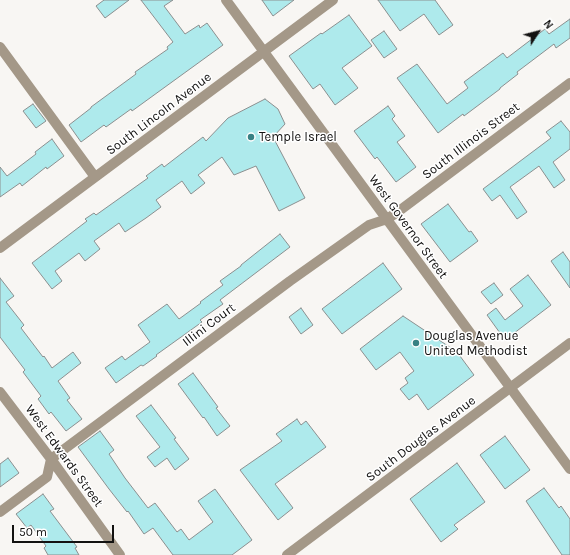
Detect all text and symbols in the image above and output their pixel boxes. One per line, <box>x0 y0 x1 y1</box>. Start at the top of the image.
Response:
north arrow <box>518 12 558 52</box>
text: N <box>541 18 556 32</box>
street label: South Lincoln Avenue <box>103 69 215 159</box>
street label: South Illinois Street <box>419 99 523 183</box>
place label: Temple Israel <box>259 129 337 145</box>
marker: Temple Israel <box>246 132 256 142</box>
street label: West Governor Street <box>365 172 451 282</box>
street label: Illini Court <box>179 300 239 350</box>
place label: Douglas Avenue United Methodist <box>424 328 527 359</box>
marker: Douglas Avenue United Methodist <box>411 338 421 348</box>
street label: South Douglas Avenue <box>363 393 479 485</box>
street label: West Edwards Street <box>22 402 106 510</box>
scale bar <box>14 517 116 543</box>
text: 50 m <box>19 525 47 539</box>

